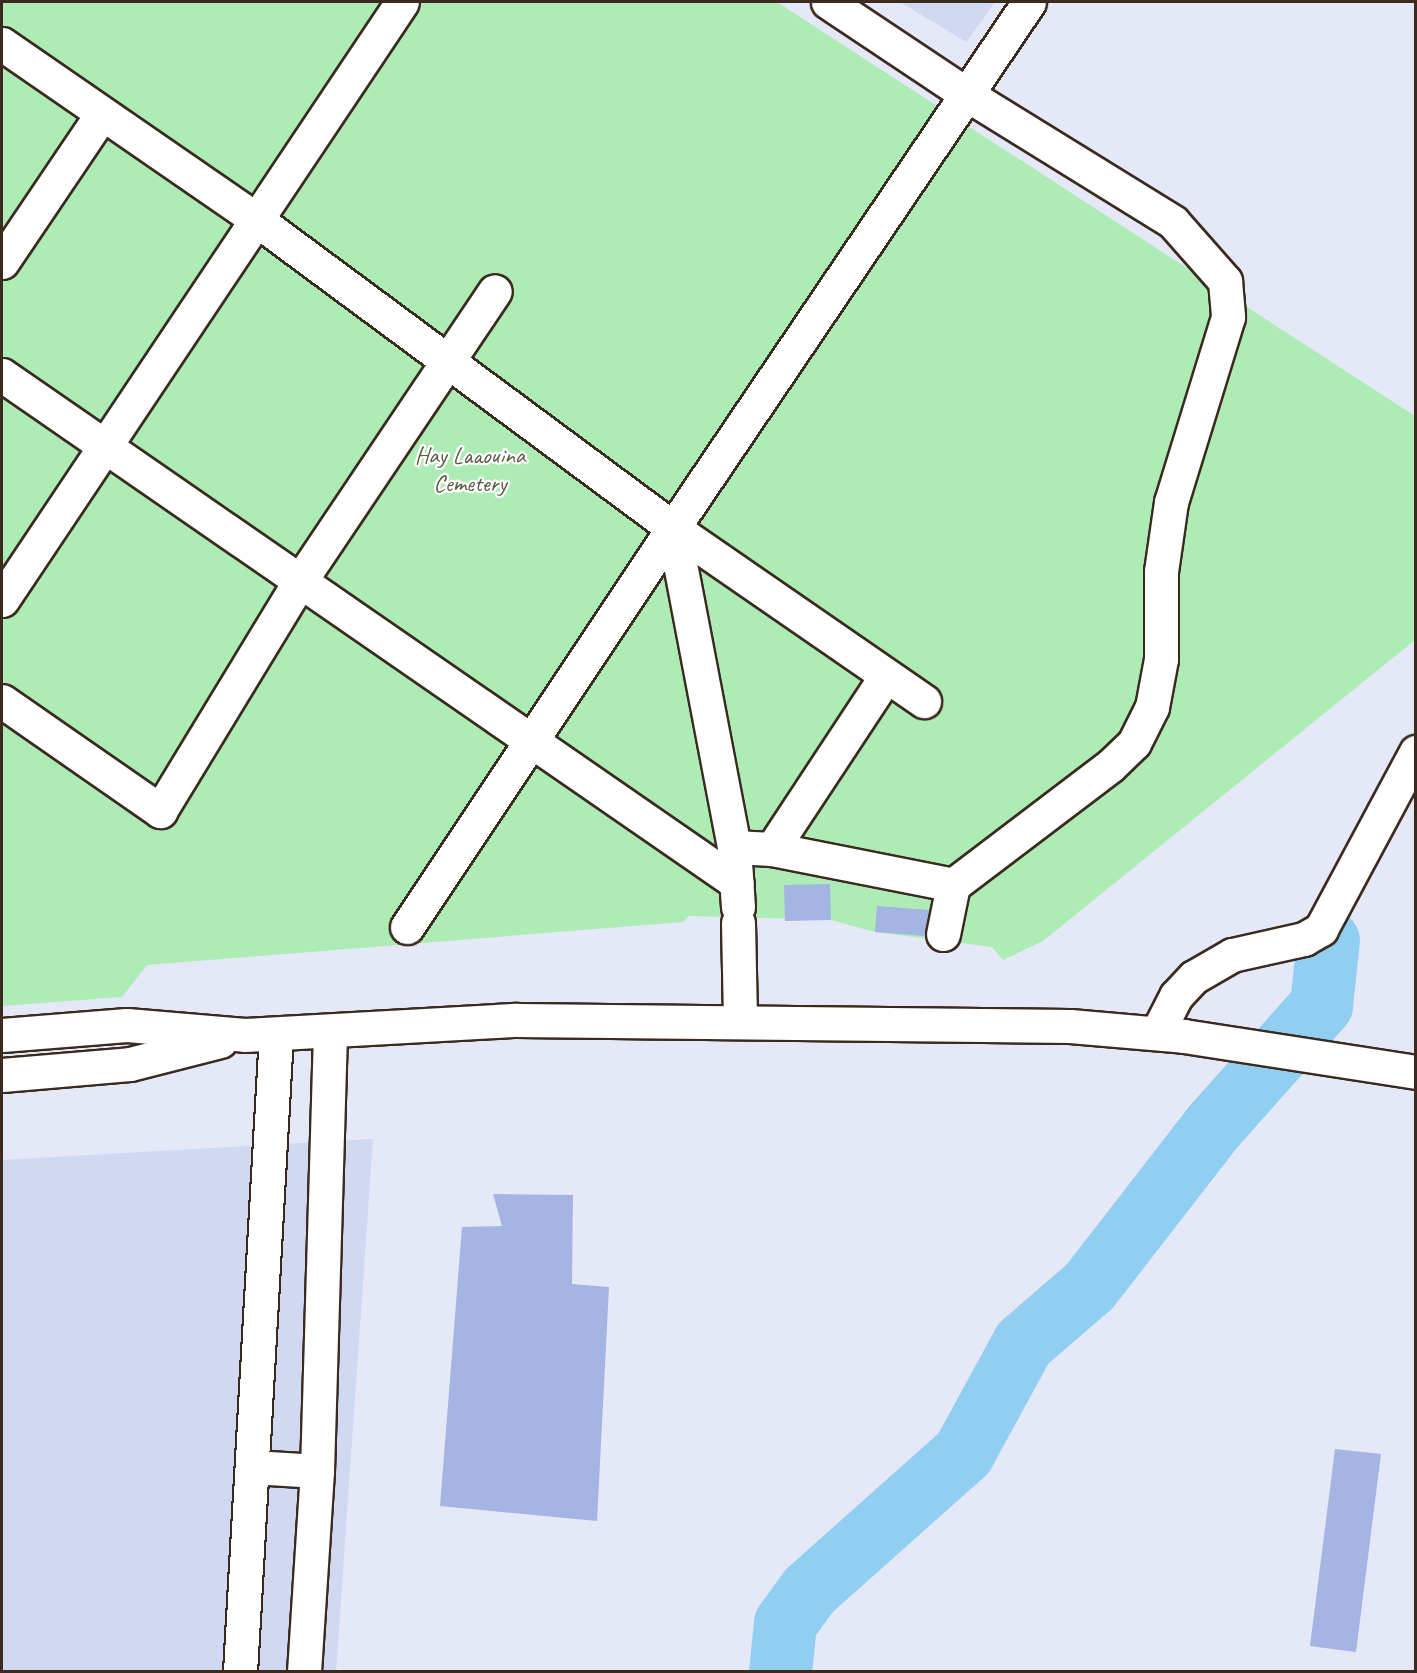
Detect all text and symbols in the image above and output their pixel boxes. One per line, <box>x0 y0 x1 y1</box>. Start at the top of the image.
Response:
park label: Hay Laaouina Cemetery <box>415 442 525 498</box>

